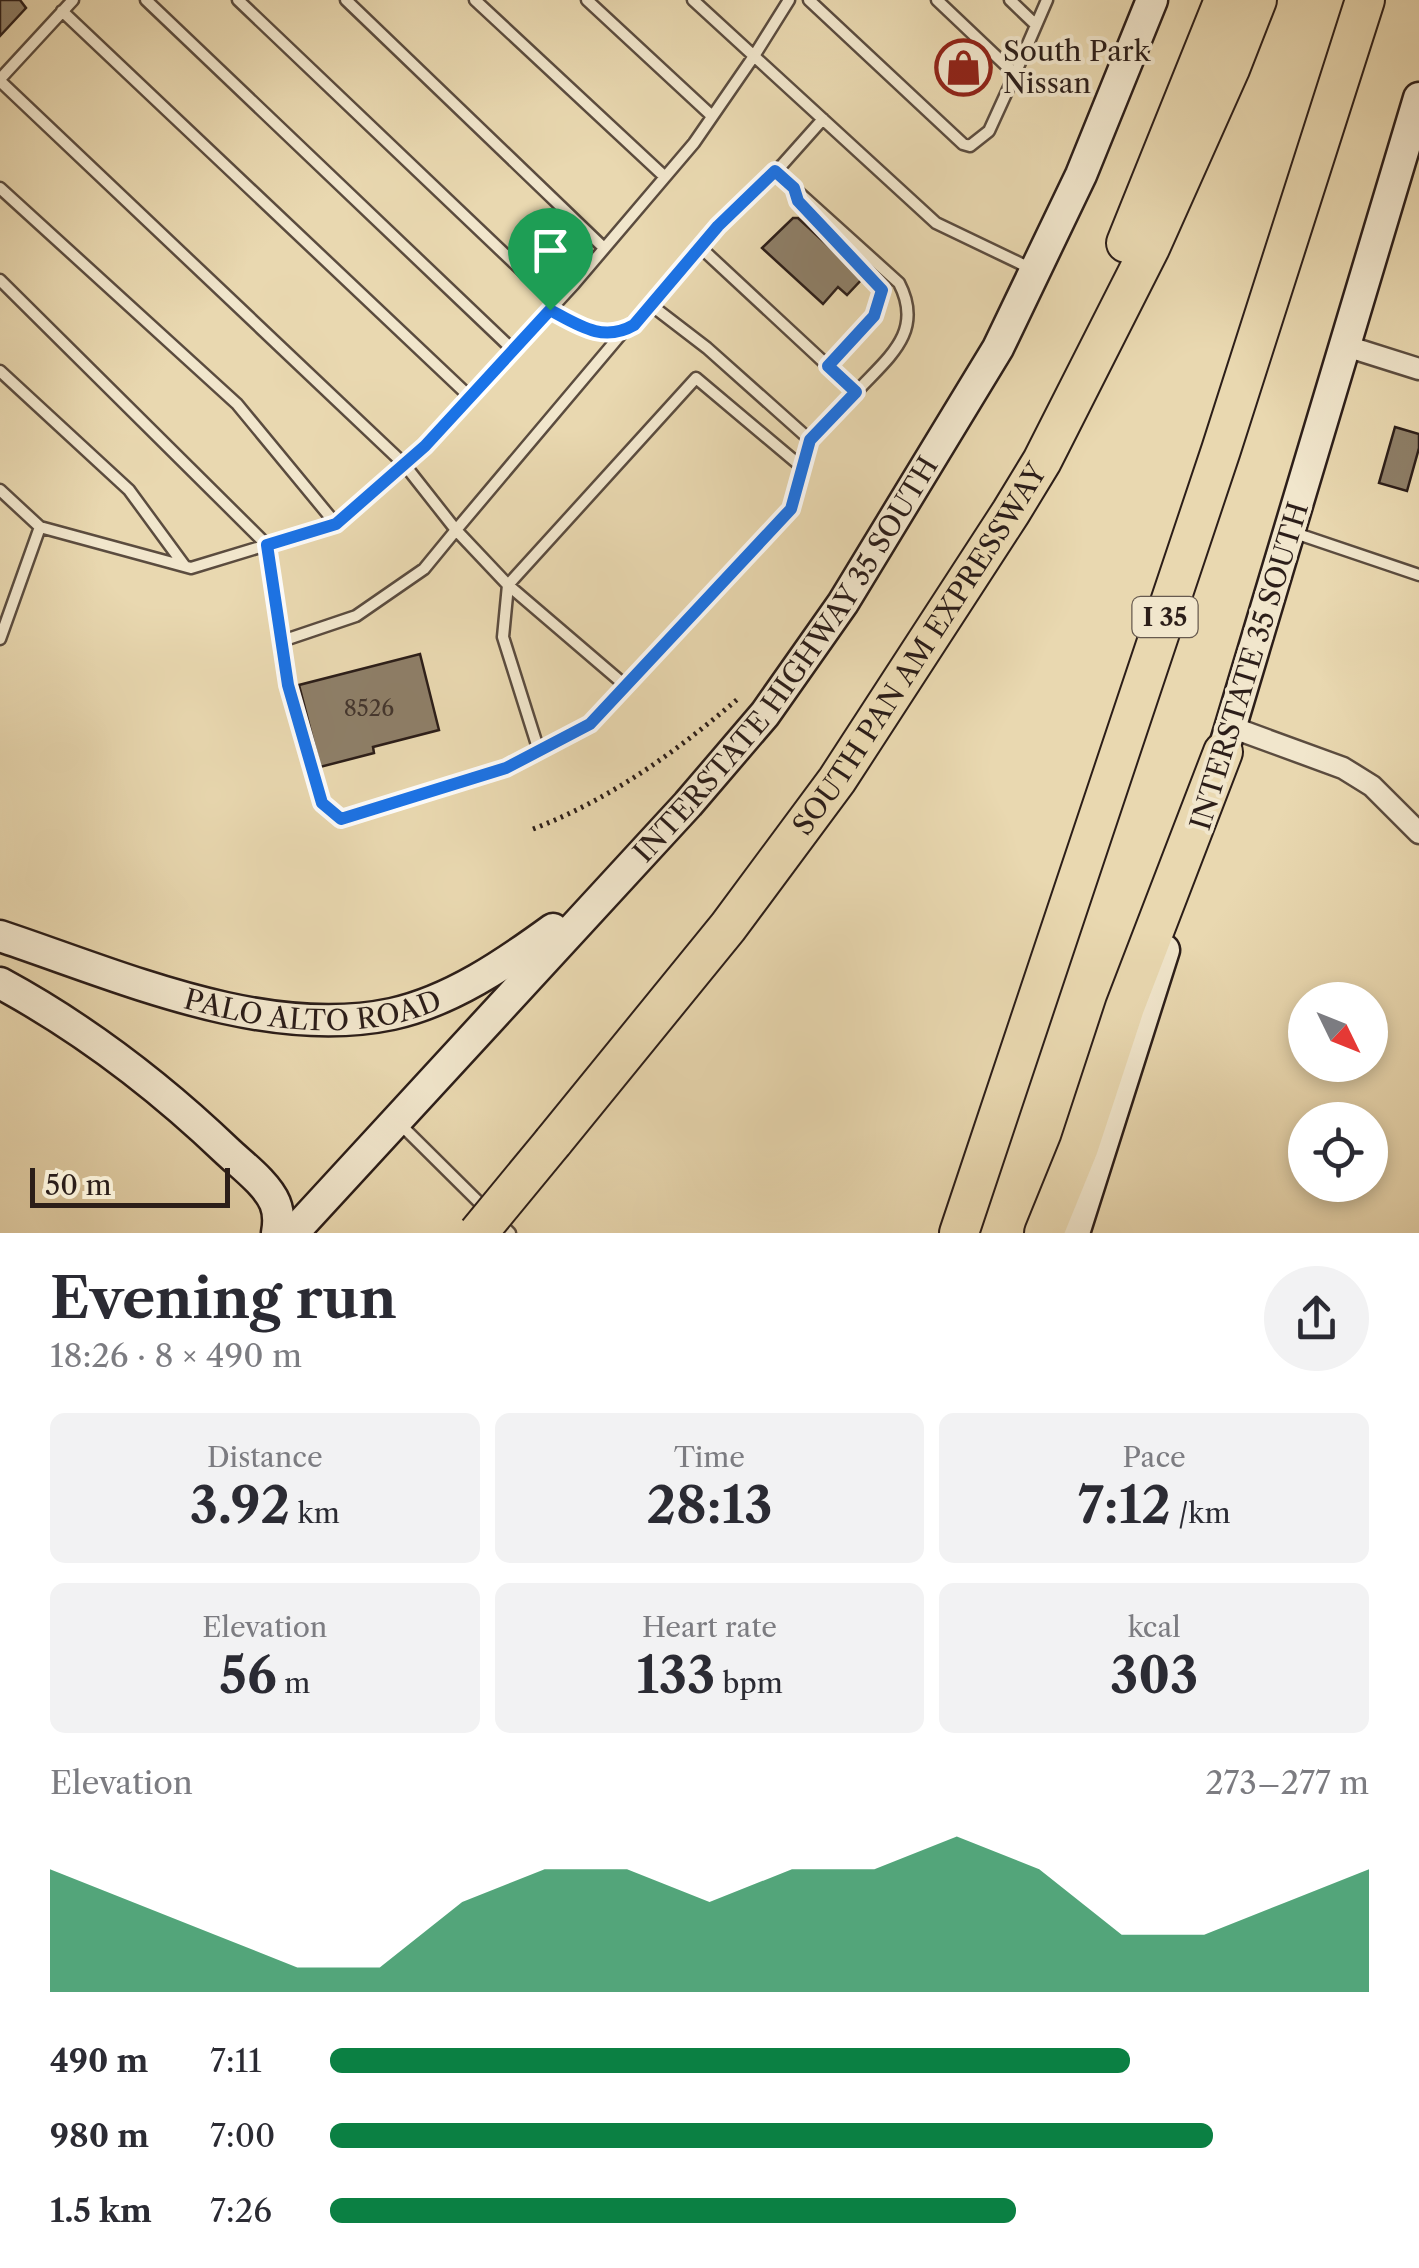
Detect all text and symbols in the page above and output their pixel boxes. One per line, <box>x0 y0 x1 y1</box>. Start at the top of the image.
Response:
place label: South Park Nissan <box>1003 34 1152 100</box>
shop icon: South Park Nissan <box>934 37 994 97</box>
pin <box>508 208 593 311</box>
icon: arrive <box>523 223 578 278</box>
street label: INTERSTATE HIGHWAY 35 SOUTH <box>626 450 945 869</box>
street label: SOUTH PAN AM EXPRESSWAY <box>785 456 1054 842</box>
street label: INTERSTATE 35 SOUTH <box>1183 498 1315 834</box>
road number: I 35 <box>1132 597 1198 637</box>
house number: 8526 <box>344 695 394 722</box>
street label: PALO ALTO ROAD <box>181 982 446 1038</box>
north arrow <box>1288 982 1388 1082</box>
map controls <box>1288 982 1388 1202</box>
button: locate <box>1288 1102 1388 1202</box>
scale bar <box>30 1163 230 1208</box>
text: 50 m <box>45 1168 112 1202</box>
text: Evening run <box>50 1265 397 1332</box>
button: share <box>1264 1266 1369 1371</box>
text: 18:26 · 8 × 490 m <box>50 1336 302 1375</box>
text: Distance <box>207 1440 323 1474</box>
text: Time <box>674 1440 745 1474</box>
text: Pace <box>1123 1440 1186 1474</box>
text: 3.92 <box>190 1474 290 1536</box>
text: 28:13 <box>647 1474 772 1536</box>
text: 7:12 <box>1078 1474 1171 1536</box>
text: km <box>290 1496 340 1530</box>
text: /km <box>1171 1496 1231 1530</box>
text: Elevation <box>202 1610 327 1644</box>
text: Heart rate <box>642 1610 777 1644</box>
text: kcal <box>1128 1610 1181 1644</box>
text: 56 <box>219 1644 277 1706</box>
text: 133 <box>636 1644 715 1706</box>
text: 303 <box>1110 1644 1198 1706</box>
text: m <box>277 1666 310 1700</box>
text: bpm <box>715 1666 783 1700</box>
text: Elevation <box>50 1763 193 1802</box>
text: 273–277 m <box>1205 1763 1369 1802</box>
text: 490 m <box>50 2041 148 2080</box>
text: 7:11 <box>210 2041 262 2080</box>
text: 980 m <box>50 2116 149 2155</box>
text: 7:00 <box>210 2116 275 2155</box>
text: 1.5 km <box>50 2191 152 2230</box>
text: 7:26 <box>210 2191 272 2230</box>

